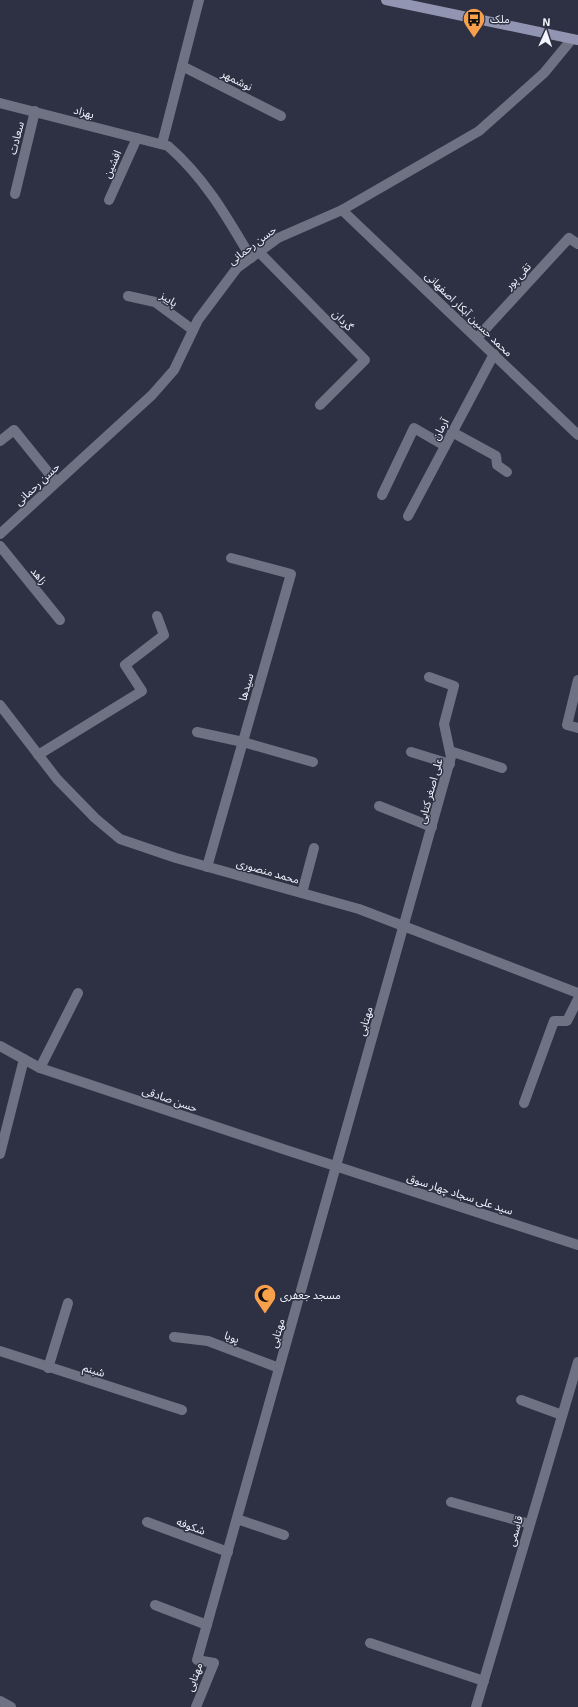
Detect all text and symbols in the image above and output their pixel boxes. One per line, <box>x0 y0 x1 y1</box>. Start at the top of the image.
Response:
bus stop icon: ملک <box>461 6 487 39</box>
place label: ملک <box>490 12 510 25</box>
north arrow <box>526 12 566 52</box>
text: N <box>542 15 551 28</box>
street label: نوشمهر <box>218 66 255 94</box>
street label: بهزاد <box>72 103 96 121</box>
street label: سعادت <box>5 120 26 156</box>
street label: افشین <box>100 148 124 180</box>
street label: حسن رحمانی <box>225 222 279 268</box>
street label: تقی پور <box>501 260 535 294</box>
street label: محمد حسین آبکار اصفهانی <box>422 268 516 360</box>
street label: پاییز <box>156 288 180 311</box>
street label: گردان <box>330 307 357 334</box>
street label: آرمان <box>428 415 452 442</box>
street label: حسن رحمانی <box>11 459 63 509</box>
street label: زاهد <box>28 564 50 588</box>
street label: سیدها <box>235 671 257 702</box>
street label: علی اصغر کتابی <box>415 756 446 825</box>
street label: محمد منصوری <box>235 855 301 887</box>
street label: مهتابی <box>354 1005 376 1037</box>
street label: حسن صادقی <box>140 1083 200 1115</box>
street label: سید علی سجاد چهار سوق <box>405 1170 515 1219</box>
mosque icon: مسجد جعفری <box>252 1282 278 1315</box>
place label: مسجد جعفری <box>280 1288 341 1302</box>
street label: مهتابی <box>266 1317 288 1349</box>
street label: پویا <box>222 1328 241 1347</box>
street label: شبنم <box>81 1360 107 1382</box>
street label: شکوفه <box>175 1514 208 1538</box>
street label: قاسمی <box>504 1514 526 1548</box>
street label: مهتابی <box>182 1660 206 1693</box>

